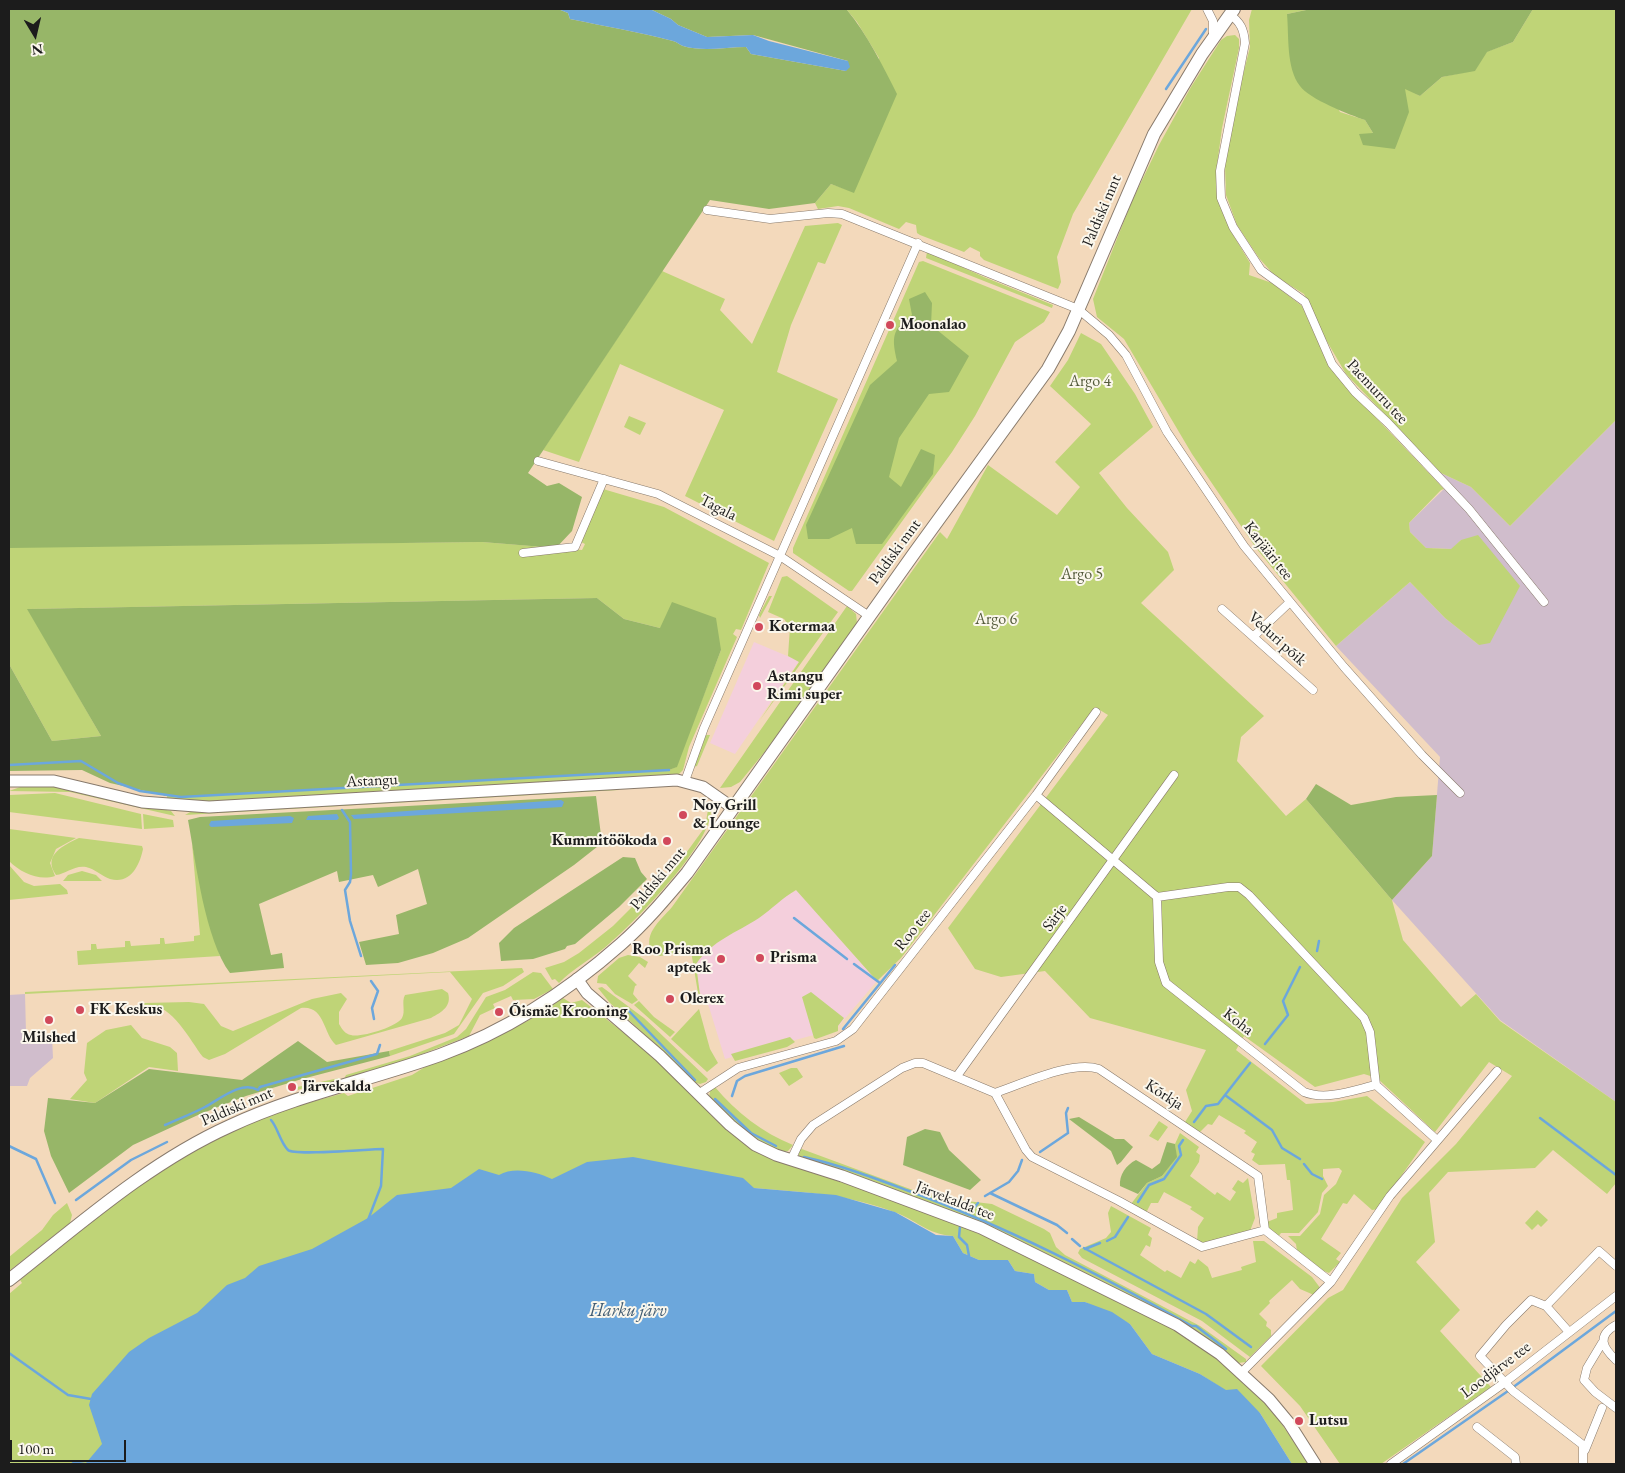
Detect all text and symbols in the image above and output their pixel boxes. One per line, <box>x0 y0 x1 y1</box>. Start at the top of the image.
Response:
north arrow <box>10 10 60 60</box>
text: N <box>30 40 44 60</box>
street label: Paldiski mnt <box>1078 172 1126 250</box>
place label: Moonalao <box>900 315 966 335</box>
marker: Moonalao <box>884 319 896 331</box>
street label: Paemurru tee <box>1342 356 1412 428</box>
park label: Argo 4 <box>1069 372 1111 392</box>
street label: Tagala <box>696 491 740 525</box>
street label: Paldiski mnt <box>865 516 925 588</box>
street label: Karjääri tee <box>1239 518 1297 584</box>
park label: Argo 5 <box>1061 565 1103 585</box>
street label: Veduri põik <box>1244 608 1310 670</box>
park label: Argo 6 <box>975 610 1017 630</box>
place label: Kotermaa <box>769 617 835 637</box>
marker: Kotermaa <box>753 621 765 633</box>
place label: Astangu Rimi super <box>767 667 842 705</box>
marker: Astangu Rimi super <box>751 680 763 692</box>
street label: Astangu <box>346 770 398 792</box>
place label: Noy Grill & Lounge <box>693 796 760 834</box>
marker: Noy Grill & Lounge <box>677 809 689 821</box>
place label: Kummitöökoda <box>552 831 657 851</box>
marker: Kummitöökoda <box>661 835 673 847</box>
street label: Paldiski mnt <box>626 844 690 914</box>
street label: Särje <box>1039 901 1071 935</box>
street label: Roo tee <box>891 905 935 955</box>
place label: Roo Prisma apteek <box>632 940 711 978</box>
place label: Prisma <box>770 948 817 968</box>
marker: Prisma <box>754 952 766 964</box>
marker: Roo Prisma apteek <box>715 953 727 965</box>
place label: Olerex <box>680 989 724 1009</box>
marker: Olerex <box>664 993 676 1005</box>
place label: FK Keskus <box>90 1000 162 1020</box>
place label: Õismäe Krooning <box>509 1002 628 1022</box>
marker: FK Keskus <box>74 1004 86 1016</box>
street label: Koha <box>1219 1004 1257 1040</box>
marker: Õismäe Krooning <box>493 1006 505 1018</box>
marker: Milshed <box>43 1014 55 1026</box>
place label: Milshed <box>22 1028 76 1048</box>
street label: Kõrkja <box>1141 1076 1187 1114</box>
place label: Järvekalda <box>302 1077 371 1097</box>
marker: Järvekalda <box>286 1081 298 1093</box>
street label: Paldiski mnt <box>198 1083 276 1131</box>
street label: Järvekalda tee <box>913 1177 997 1225</box>
water label: Harku järv <box>589 1300 667 1322</box>
street label: Loodjärve tee <box>1457 1338 1535 1402</box>
place label: Lutsu <box>1309 1411 1348 1431</box>
marker: Lutsu <box>1293 1415 1305 1427</box>
scale bar <box>12 1430 129 1462</box>
text: 100 m <box>18 1439 54 1458</box>

